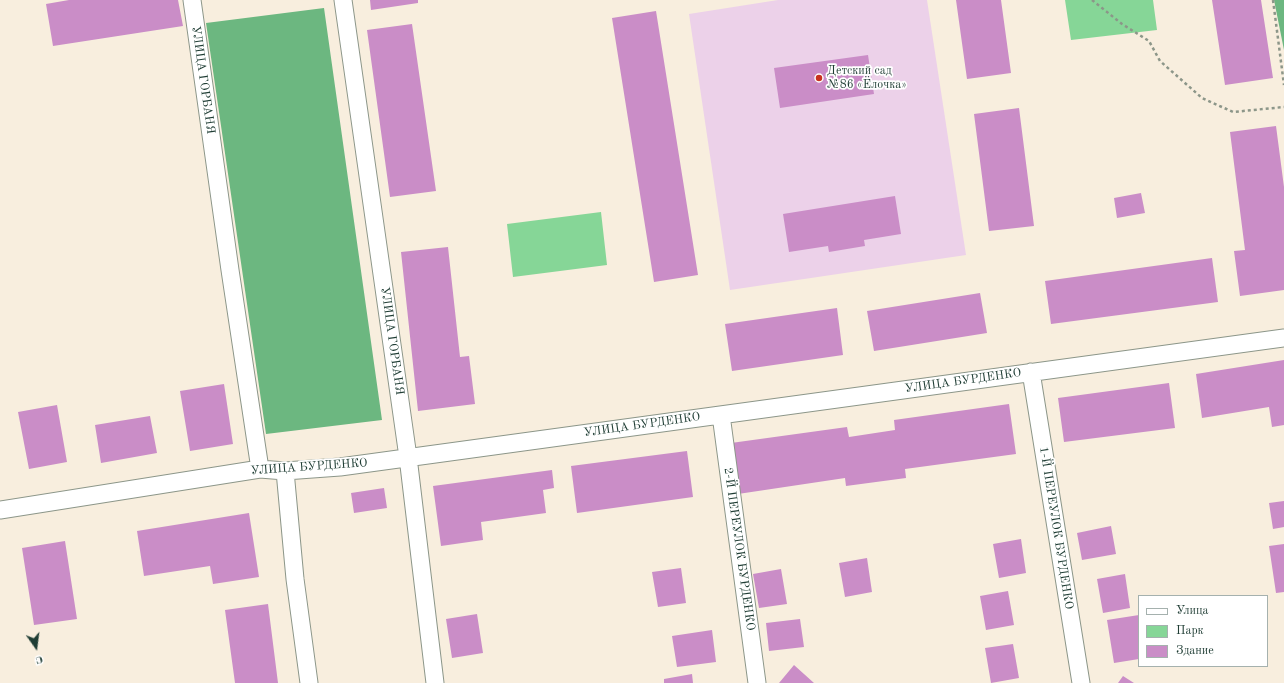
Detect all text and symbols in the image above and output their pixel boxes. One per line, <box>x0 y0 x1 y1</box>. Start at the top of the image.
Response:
street label: УЛИЦА ГОРБАНЯ <box>188 25 218 135</box>
place label: Детский сад №86 «Ёлочка» <box>827 64 907 92</box>
marker: Детский сад №86 «Ёлочка» <box>814 73 824 83</box>
street label: УЛИЦА ГОРБАНЯ <box>377 286 407 396</box>
street label: УЛИЦА БУРДЕНКО <box>904 366 1022 396</box>
street label: УЛИЦА БУРДЕНКО <box>583 410 701 440</box>
street label: 1-Й ПЕРЕУЛОК БУРДЕНКО <box>1036 446 1076 610</box>
street label: УЛИЦА БУРДЕНКО <box>250 456 368 478</box>
street label: 2-Й ПЕРЕУЛОК БУРДЕНКО <box>720 466 758 632</box>
legend <box>1138 595 1268 667</box>
text: Улица <box>1176 605 1209 617</box>
text: Парк <box>1176 625 1204 637</box>
north arrow <box>16 627 56 667</box>
text: Здание <box>1176 645 1214 657</box>
text: С <box>34 653 44 665</box>

